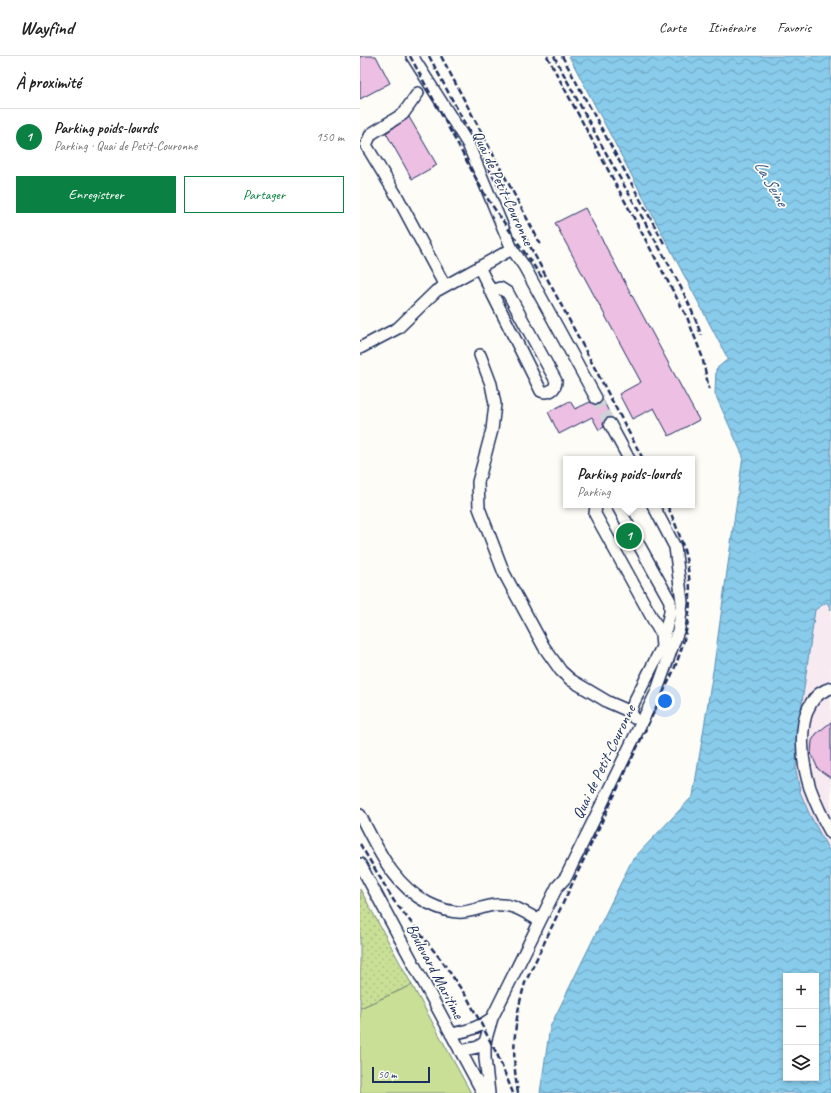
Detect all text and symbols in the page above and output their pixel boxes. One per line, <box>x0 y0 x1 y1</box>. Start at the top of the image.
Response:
text: Wayfind <box>20 16 73 40</box>
text: Carte <box>659 19 686 36</box>
text: Itinéraire <box>708 19 755 36</box>
text: Favoris <box>777 19 811 36</box>
text: À proximité <box>16 72 81 93</box>
text: Parking poids-lourds <box>54 119 158 138</box>
street label: Quai de Petit-Couronne <box>468 128 539 250</box>
text: 1 <box>26 129 32 145</box>
text: 150 m <box>316 129 344 145</box>
text: Parking · Quai de Petit-Couronne <box>54 138 197 154</box>
water label: La Seine <box>750 157 794 212</box>
button: Enregistrer <box>16 176 176 213</box>
button: Partager <box>184 176 344 213</box>
popup <box>563 456 695 508</box>
text: Parking poids-lourds <box>577 465 681 484</box>
text: Parking <box>577 484 611 500</box>
pin: 1 <box>616 521 642 551</box>
your location <box>655 691 675 711</box>
street label: Quai de Petit-Couronne <box>568 700 641 822</box>
street label: Boulevard Maritime <box>401 920 469 1024</box>
map controls <box>783 973 819 1081</box>
button: + <box>783 973 819 1009</box>
button: − <box>783 1009 819 1045</box>
button: layers <box>783 1045 819 1081</box>
scale bar <box>372 1065 430 1084</box>
text: 50 m <box>378 1067 397 1081</box>

